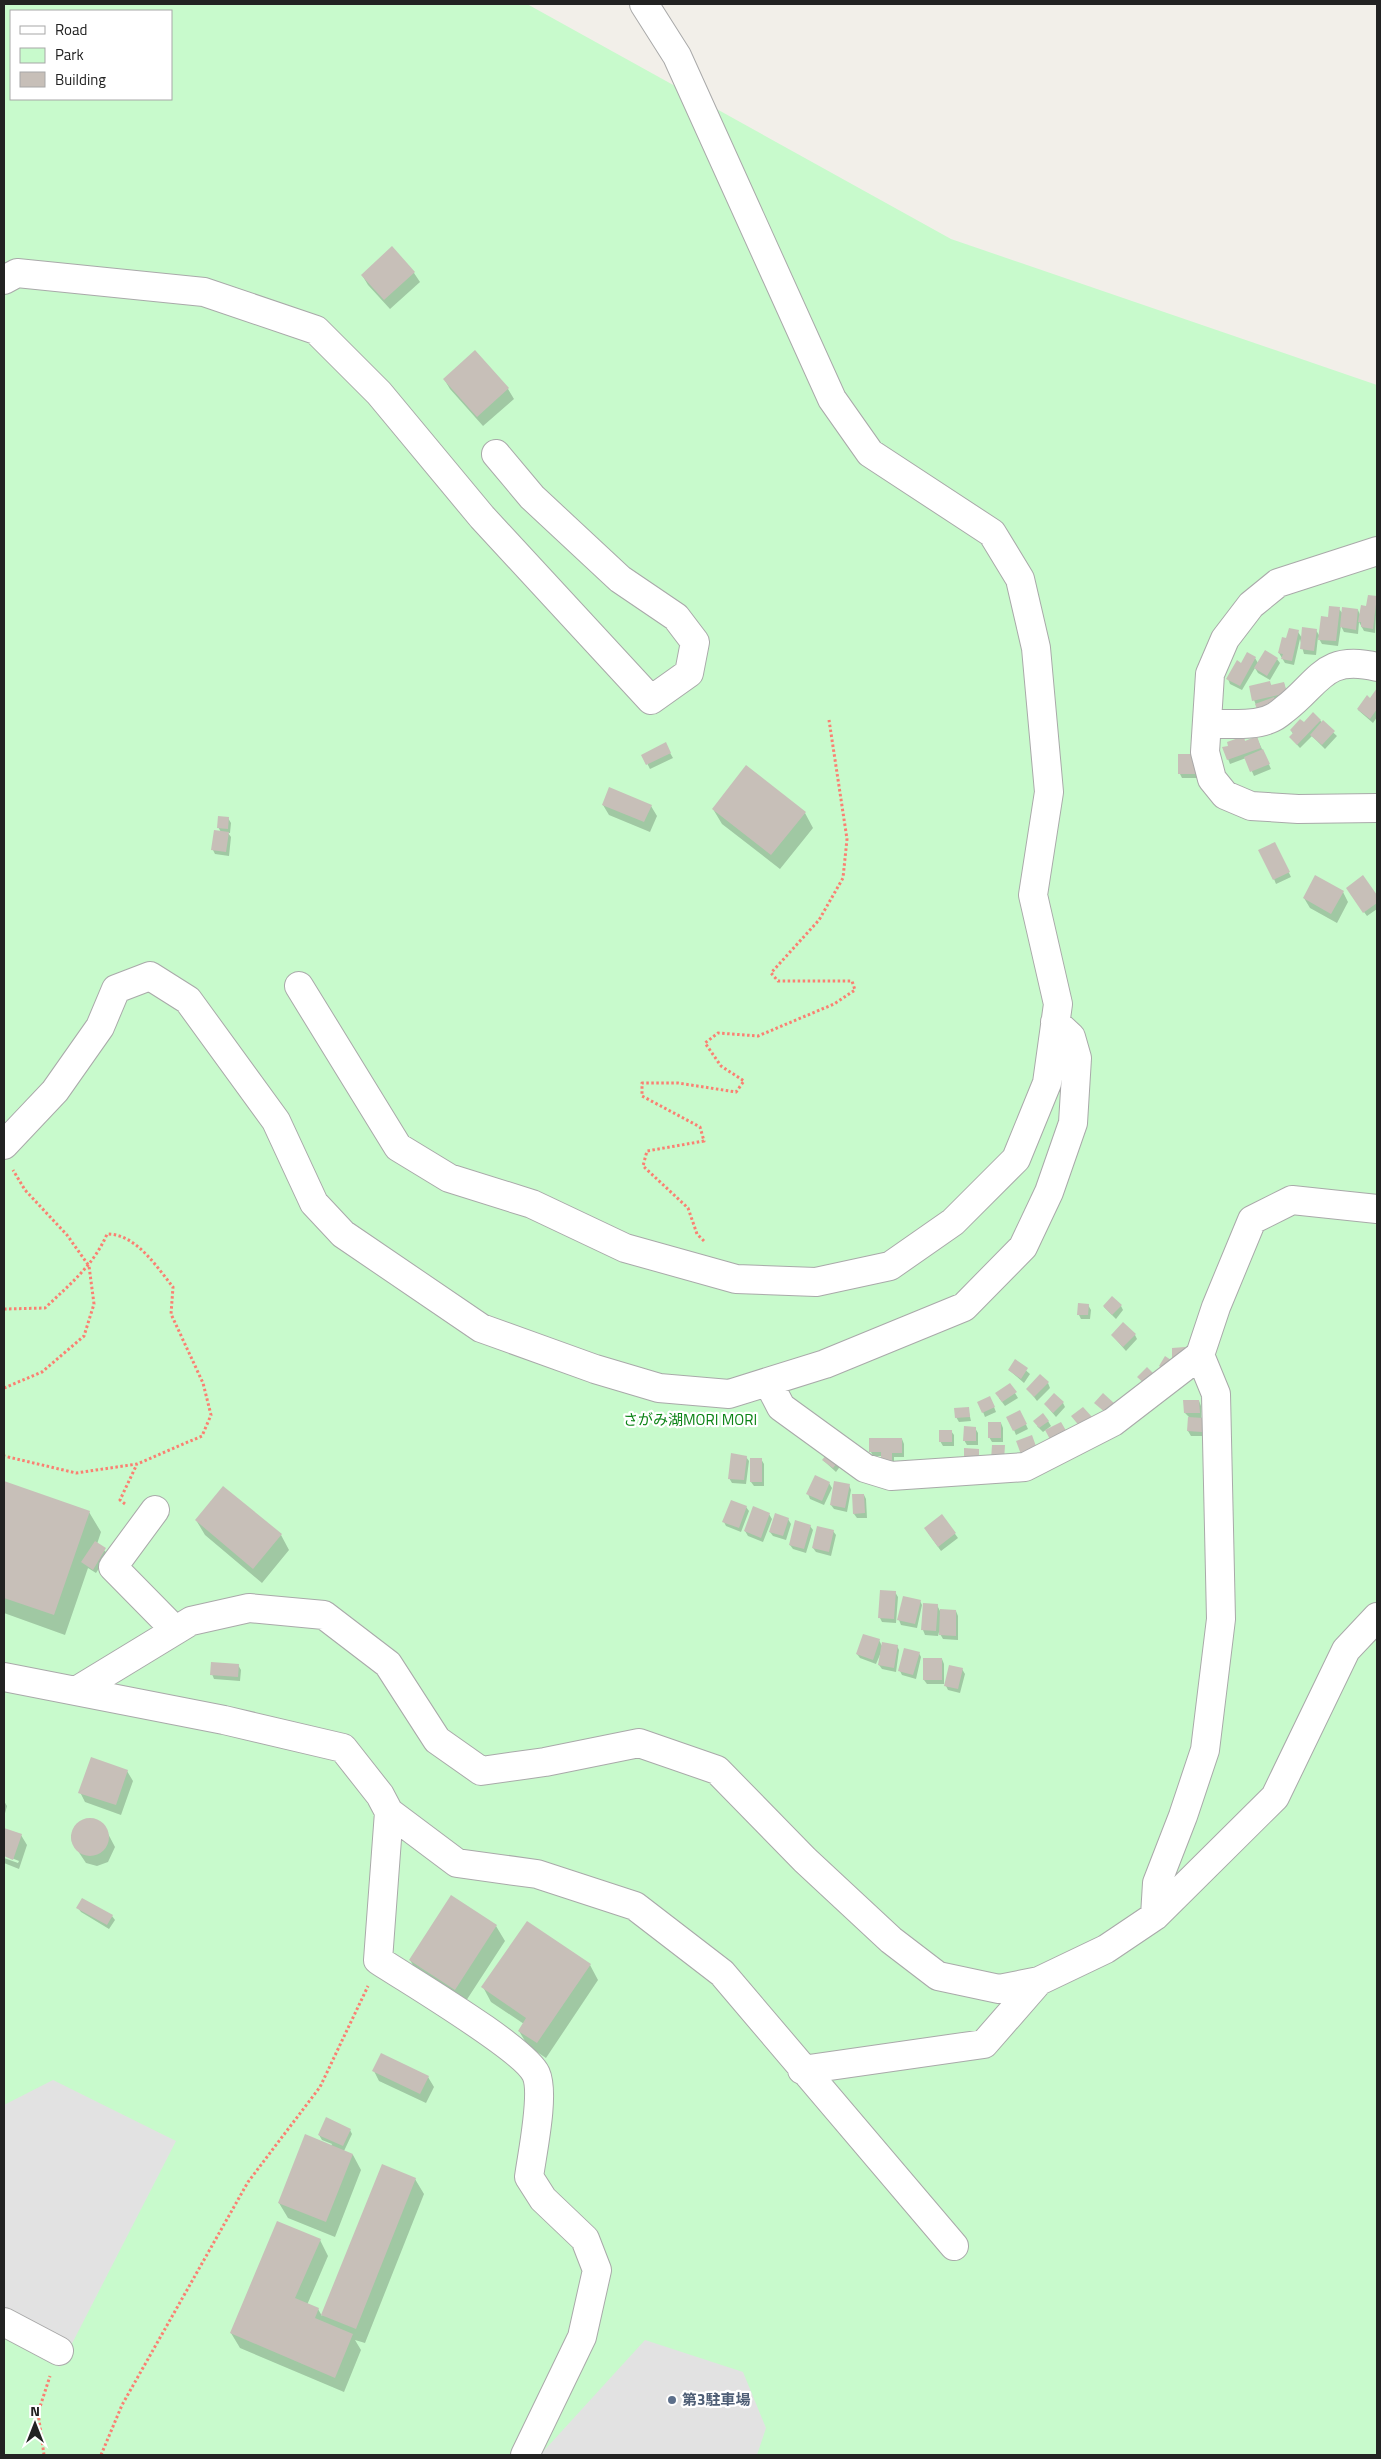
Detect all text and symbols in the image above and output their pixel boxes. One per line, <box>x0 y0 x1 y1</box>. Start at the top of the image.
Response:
legend <box>10 10 172 100</box>
text: Road <box>55 18 87 41</box>
text: Park <box>55 43 84 66</box>
text: Building <box>55 68 106 91</box>
park label: さがみ湖MORI MORI <box>623 1408 757 1431</box>
place label: 第3駐車場 <box>682 2388 750 2411</box>
marker: 第3駐車場 <box>666 2394 678 2406</box>
north arrow <box>10 2399 60 2449</box>
text: N <box>30 2400 40 2421</box>

